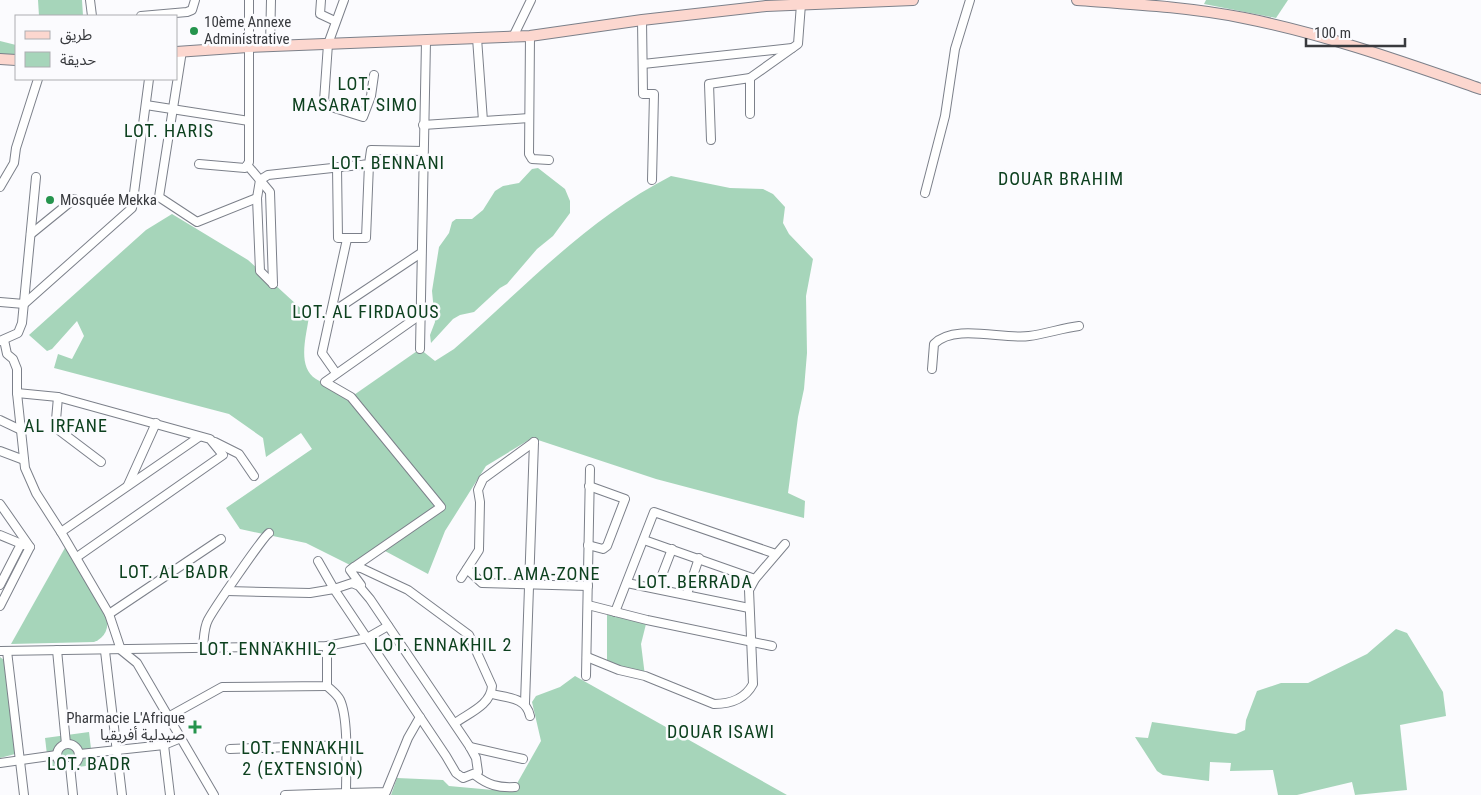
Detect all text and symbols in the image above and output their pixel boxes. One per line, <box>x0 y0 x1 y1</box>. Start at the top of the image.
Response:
place label: 10ème Annexe Administrative <box>204 13 291 48</box>
legend <box>15 15 178 80</box>
scale bar <box>1306 15 1405 47</box>
text: 100 m <box>1314 24 1351 42</box>
marker: 10ème Annexe Administrative <box>188 25 200 37</box>
text: طريق <box>60 26 92 45</box>
text: حديقة <box>60 51 96 69</box>
district label: LOT. MASARAT SIMO <box>292 73 418 115</box>
district label: LOT. HARIS <box>124 120 214 141</box>
district label: LOT. BENNANI <box>331 152 445 173</box>
district label: DOUAR BRAHIM <box>998 168 1124 189</box>
place label: Mosquée Mekka <box>60 191 157 209</box>
marker: Mosquée Mekka <box>44 194 56 206</box>
district label: LOT. AL FIRDAOUS <box>292 301 440 322</box>
district label: AL IRFANE <box>24 415 108 436</box>
district label: LOT. AL BADR <box>119 561 229 582</box>
district label: LOT. AMA-ZONE <box>474 563 601 584</box>
district label: LOT. BERRADA <box>637 571 753 592</box>
district label: LOT. ENNAKHIL 2 <box>374 634 512 655</box>
district label: LOT. ENNAKHIL 2 <box>199 638 337 659</box>
place label: Pharmacie L'Afrique صيدلية أفريقيا <box>66 709 185 744</box>
marker: Pharmacie L'Afrique صيدلية أفريقيا <box>189 721 201 733</box>
district label: DOUAR ISAWI <box>667 721 775 742</box>
district label: LOT. ENNAKHIL 2 (EXTENSION) <box>241 737 365 780</box>
district label: LOT. BADR <box>47 753 131 774</box>

